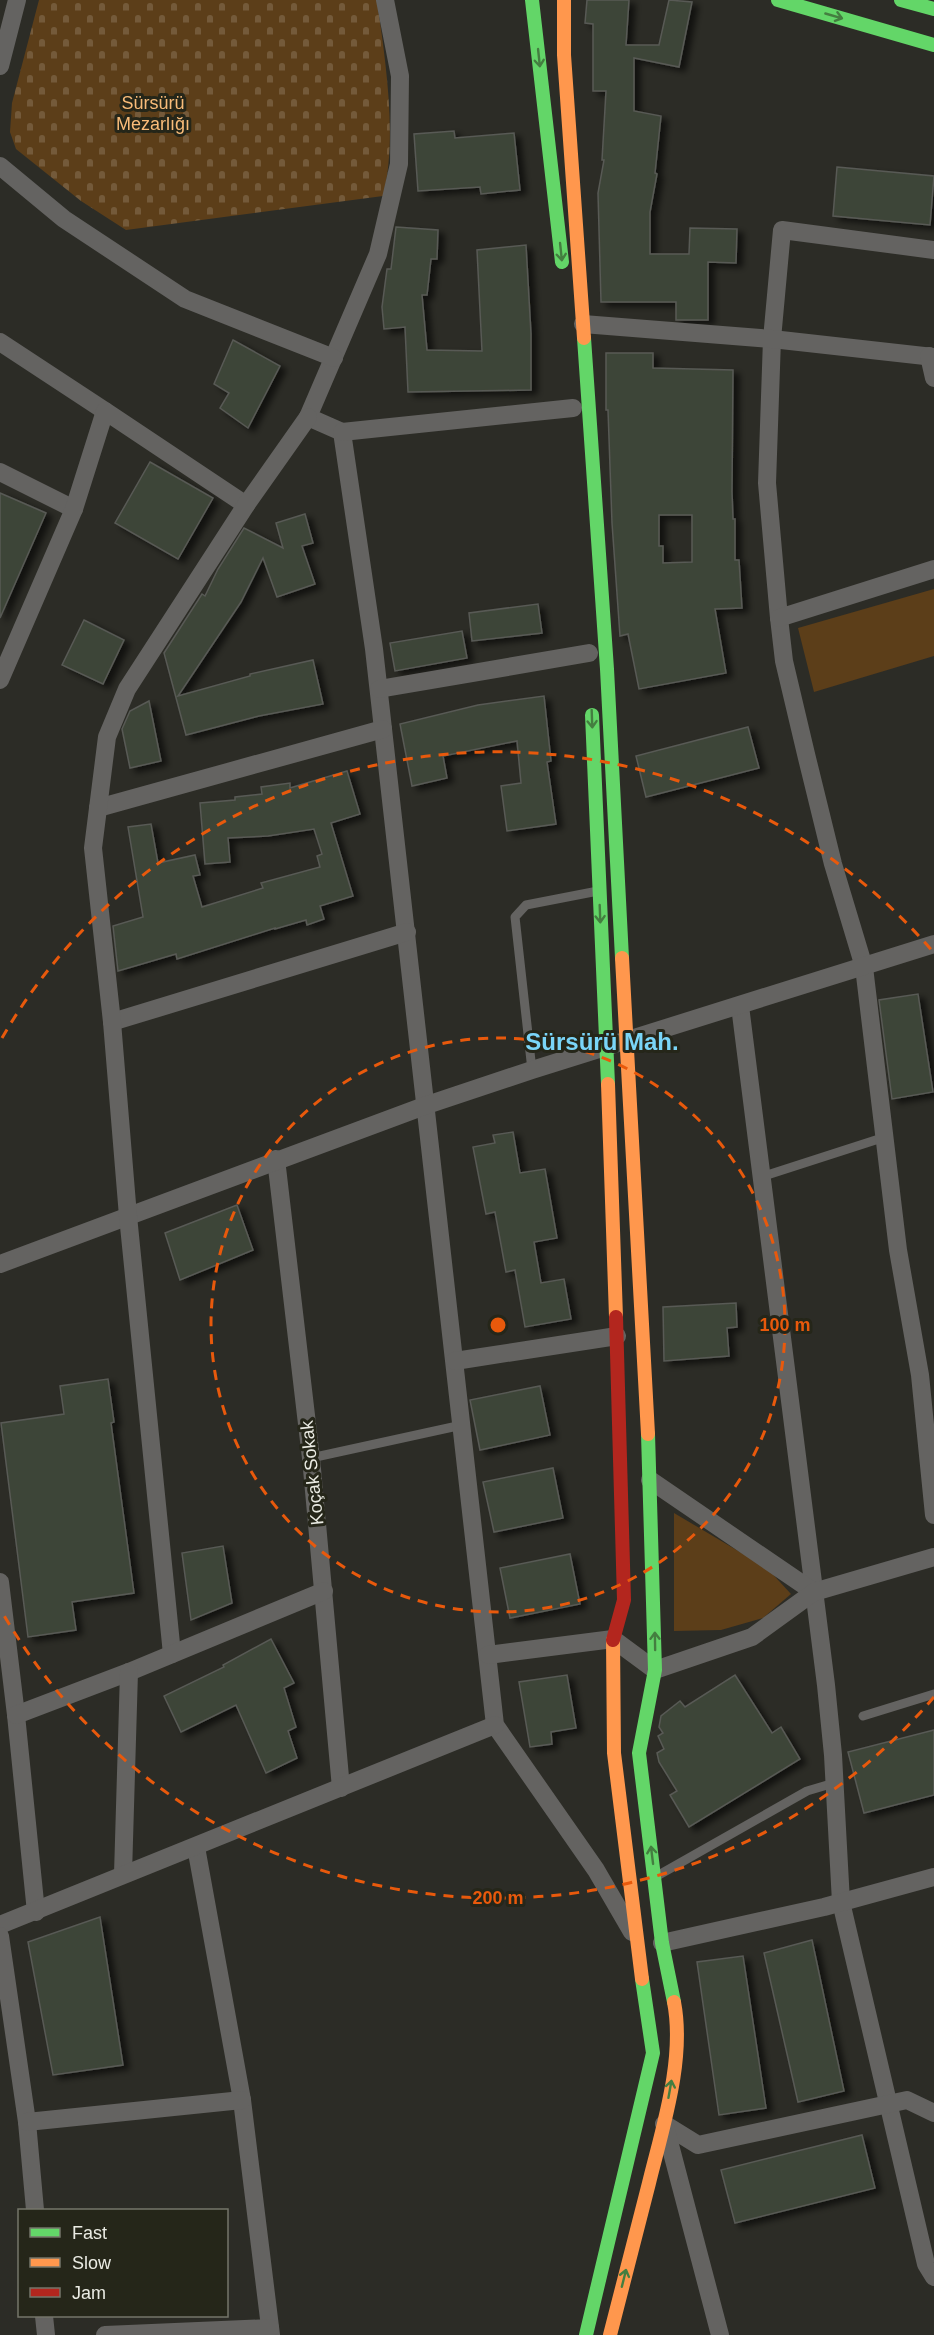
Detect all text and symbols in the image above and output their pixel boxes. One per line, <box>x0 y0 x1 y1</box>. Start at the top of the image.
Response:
one-way arrow <box>824 11 843 22</box>
one-way arrow <box>534 48 545 68</box>
park label: Sürsürü Mezarlığı <box>116 93 190 134</box>
one-way arrow <box>556 241 567 261</box>
one-way arrow <box>586 708 598 728</box>
one-way arrow <box>595 903 606 923</box>
district label: Sürsürü Mah. <box>525 1028 679 1055</box>
centre of rings <box>488 1315 508 1335</box>
text: 100 m <box>759 1315 811 1335</box>
street label: Koçak Sokak <box>296 1419 327 1526</box>
one-way arrow <box>649 1631 660 1651</box>
one-way arrow <box>646 1845 657 1865</box>
text: 200 m <box>472 1888 524 1908</box>
one-way arrow <box>665 2080 676 2099</box>
legend <box>18 2209 228 2317</box>
text: Fast <box>72 2223 107 2243</box>
text: Slow <box>72 2253 112 2273</box>
one-way arrow <box>619 2269 631 2288</box>
text: Jam <box>72 2283 106 2303</box>

